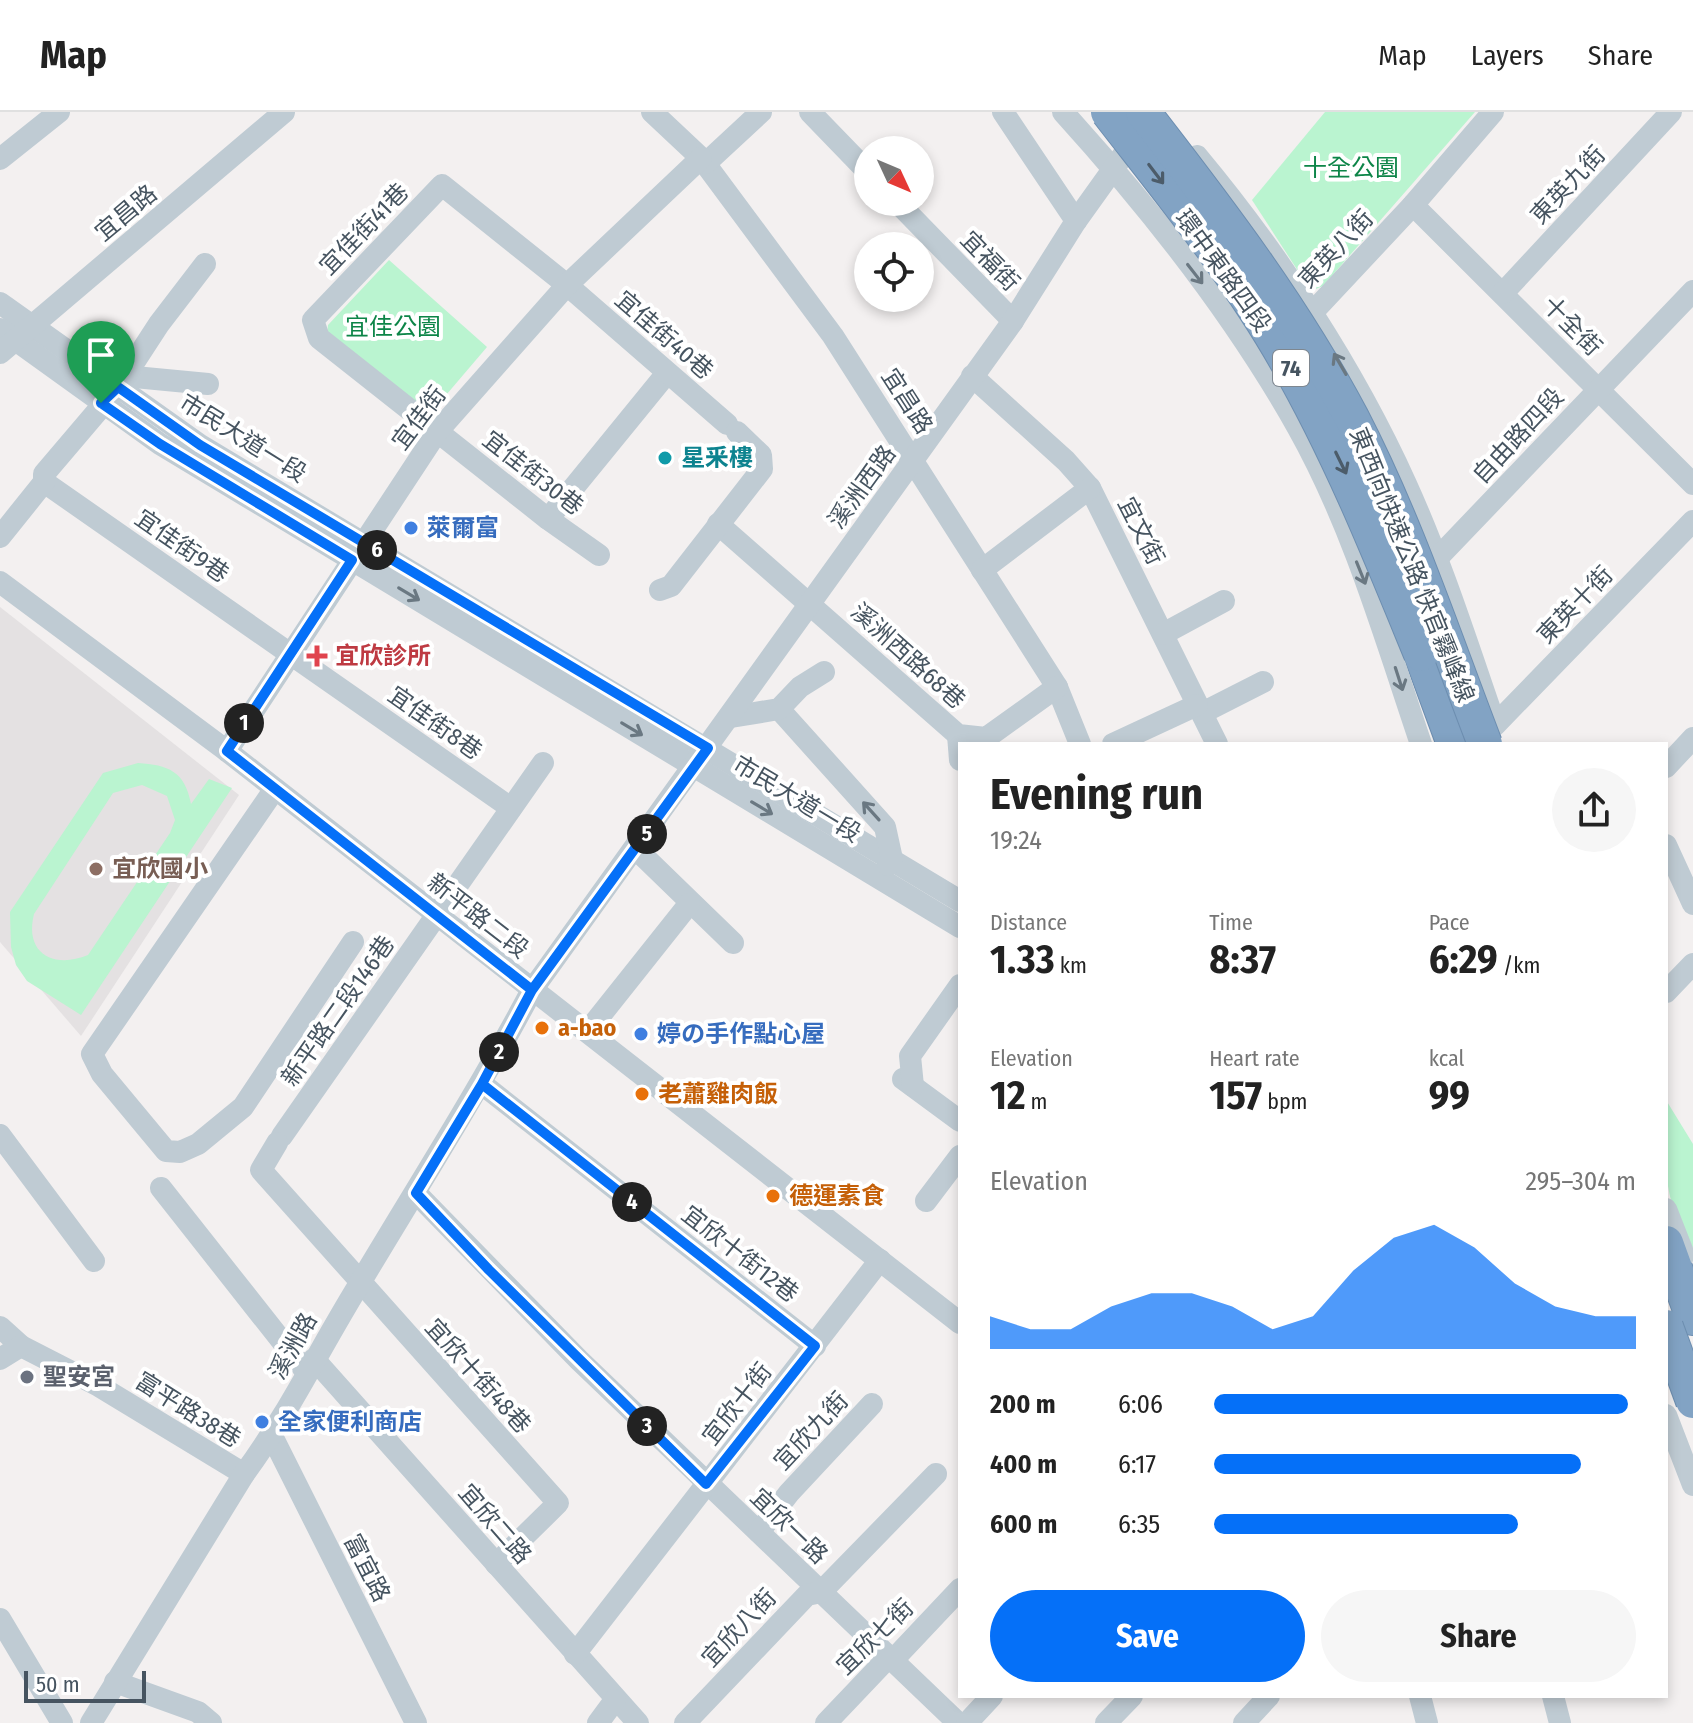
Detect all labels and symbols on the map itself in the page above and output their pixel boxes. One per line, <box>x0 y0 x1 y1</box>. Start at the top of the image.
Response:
north arrow <box>854 136 934 216</box>
street label: 東英九街 <box>1525 140 1611 230</box>
park label: 十全公園 <box>1303 154 1399 182</box>
one-way arrow <box>1147 163 1164 184</box>
street label: 宜佳街41巷 <box>314 178 414 280</box>
street label: 宜昌路 <box>89 179 163 247</box>
street label: 東英八街 <box>1293 204 1379 294</box>
street label: 環中東路四段 <box>1169 205 1277 337</box>
street label: 宜福街 <box>955 225 1025 297</box>
one-way arrow <box>1187 263 1204 284</box>
street label: 宜佳街40巷 <box>609 285 719 385</box>
street label: 十全街 <box>1537 291 1607 361</box>
park label: 宜佳公園 <box>345 313 441 341</box>
pin <box>67 321 135 403</box>
road number: 74 <box>1273 350 1309 386</box>
one-way arrow <box>1332 353 1348 376</box>
street label: 宜昌路 <box>876 363 938 439</box>
street label: 宜佳街 <box>386 381 452 455</box>
street label: 自由路四段 <box>1467 383 1569 489</box>
street label: 市民大道一段 <box>175 388 311 488</box>
street label: 東西向快速公路 快官霧峰線 <box>1344 424 1480 706</box>
street label: 宜佳街30巷 <box>477 425 589 521</box>
street label: 溪洲西路 <box>822 440 902 534</box>
place label: 星釆樓 <box>681 444 753 472</box>
marker: 星釆樓 <box>656 449 674 467</box>
one-way arrow <box>1334 451 1349 475</box>
street label: 宜文街 <box>1112 493 1170 569</box>
street label: 宜佳街9巷 <box>130 504 234 588</box>
place label: 萊爾富 <box>427 514 499 542</box>
marker: 萊爾富 <box>402 519 420 537</box>
pin: 6 <box>357 530 397 570</box>
one-way arrow <box>1355 560 1369 585</box>
street label: 東英十街 <box>1532 561 1618 649</box>
one-way arrow <box>397 587 420 603</box>
street label: 溪洲西路68巷 <box>845 597 971 715</box>
place label: 宜欣診所 <box>335 642 431 670</box>
marker: 宜欣診所 <box>306 645 328 667</box>
one-way arrow <box>1393 666 1407 691</box>
street label: 宜佳街8巷 <box>383 681 487 765</box>
pin: 1 <box>224 703 264 743</box>
one-way arrow <box>620 721 643 737</box>
street label: 市民大道一段 <box>728 750 866 848</box>
one-way arrow <box>750 800 773 816</box>
one-way arrow <box>862 802 880 822</box>
pin: 5 <box>627 814 667 854</box>
place label: 宜欣國小 <box>112 855 208 883</box>
marker: 宜欣國小 <box>87 860 105 878</box>
street label: 新平路二段 <box>422 868 534 964</box>
street label: 新平路二段146巷 <box>276 931 400 1091</box>
place label: a-bao <box>558 1014 617 1042</box>
marker: a-bao <box>533 1019 551 1037</box>
place label: 婷の手作點心屋 <box>657 1020 825 1048</box>
marker: 婷の手作點心屋 <box>632 1025 650 1043</box>
pin: 2 <box>479 1032 519 1072</box>
place label: 老蕭雞肉飯 <box>658 1080 778 1108</box>
marker: 老蕭雞肉飯 <box>633 1085 651 1103</box>
pin: 4 <box>612 1182 652 1222</box>
place label: 德運素食 <box>789 1182 885 1210</box>
marker: 德運素食 <box>764 1187 782 1205</box>
street label: 宜欣十街12巷 <box>676 1200 804 1308</box>
street label: 溪洲路 <box>263 1308 323 1384</box>
street label: 宜欣十街48巷 <box>420 1313 536 1439</box>
street label: 宜欣十街 <box>696 1358 778 1450</box>
place label: 聖安宮 <box>43 1363 115 1391</box>
street label: 富平路38巷 <box>130 1367 246 1453</box>
marker: 聖安宮 <box>18 1368 36 1386</box>
street label: 宜欣九街 <box>768 1386 854 1476</box>
pin: 3 <box>627 1406 667 1446</box>
place label: 全家便利商店 <box>278 1408 422 1436</box>
marker: 全家便利商店 <box>253 1413 271 1431</box>
street label: 宜欣二路 <box>453 1479 537 1569</box>
street label: 宜欣一路 <box>745 1483 833 1569</box>
street label: 富宜路 <box>338 1530 396 1606</box>
street label: 宜欣八街 <box>696 1583 782 1673</box>
street label: 宜欣七街 <box>831 1594 919 1680</box>
scale bar <box>24 1667 146 1703</box>

